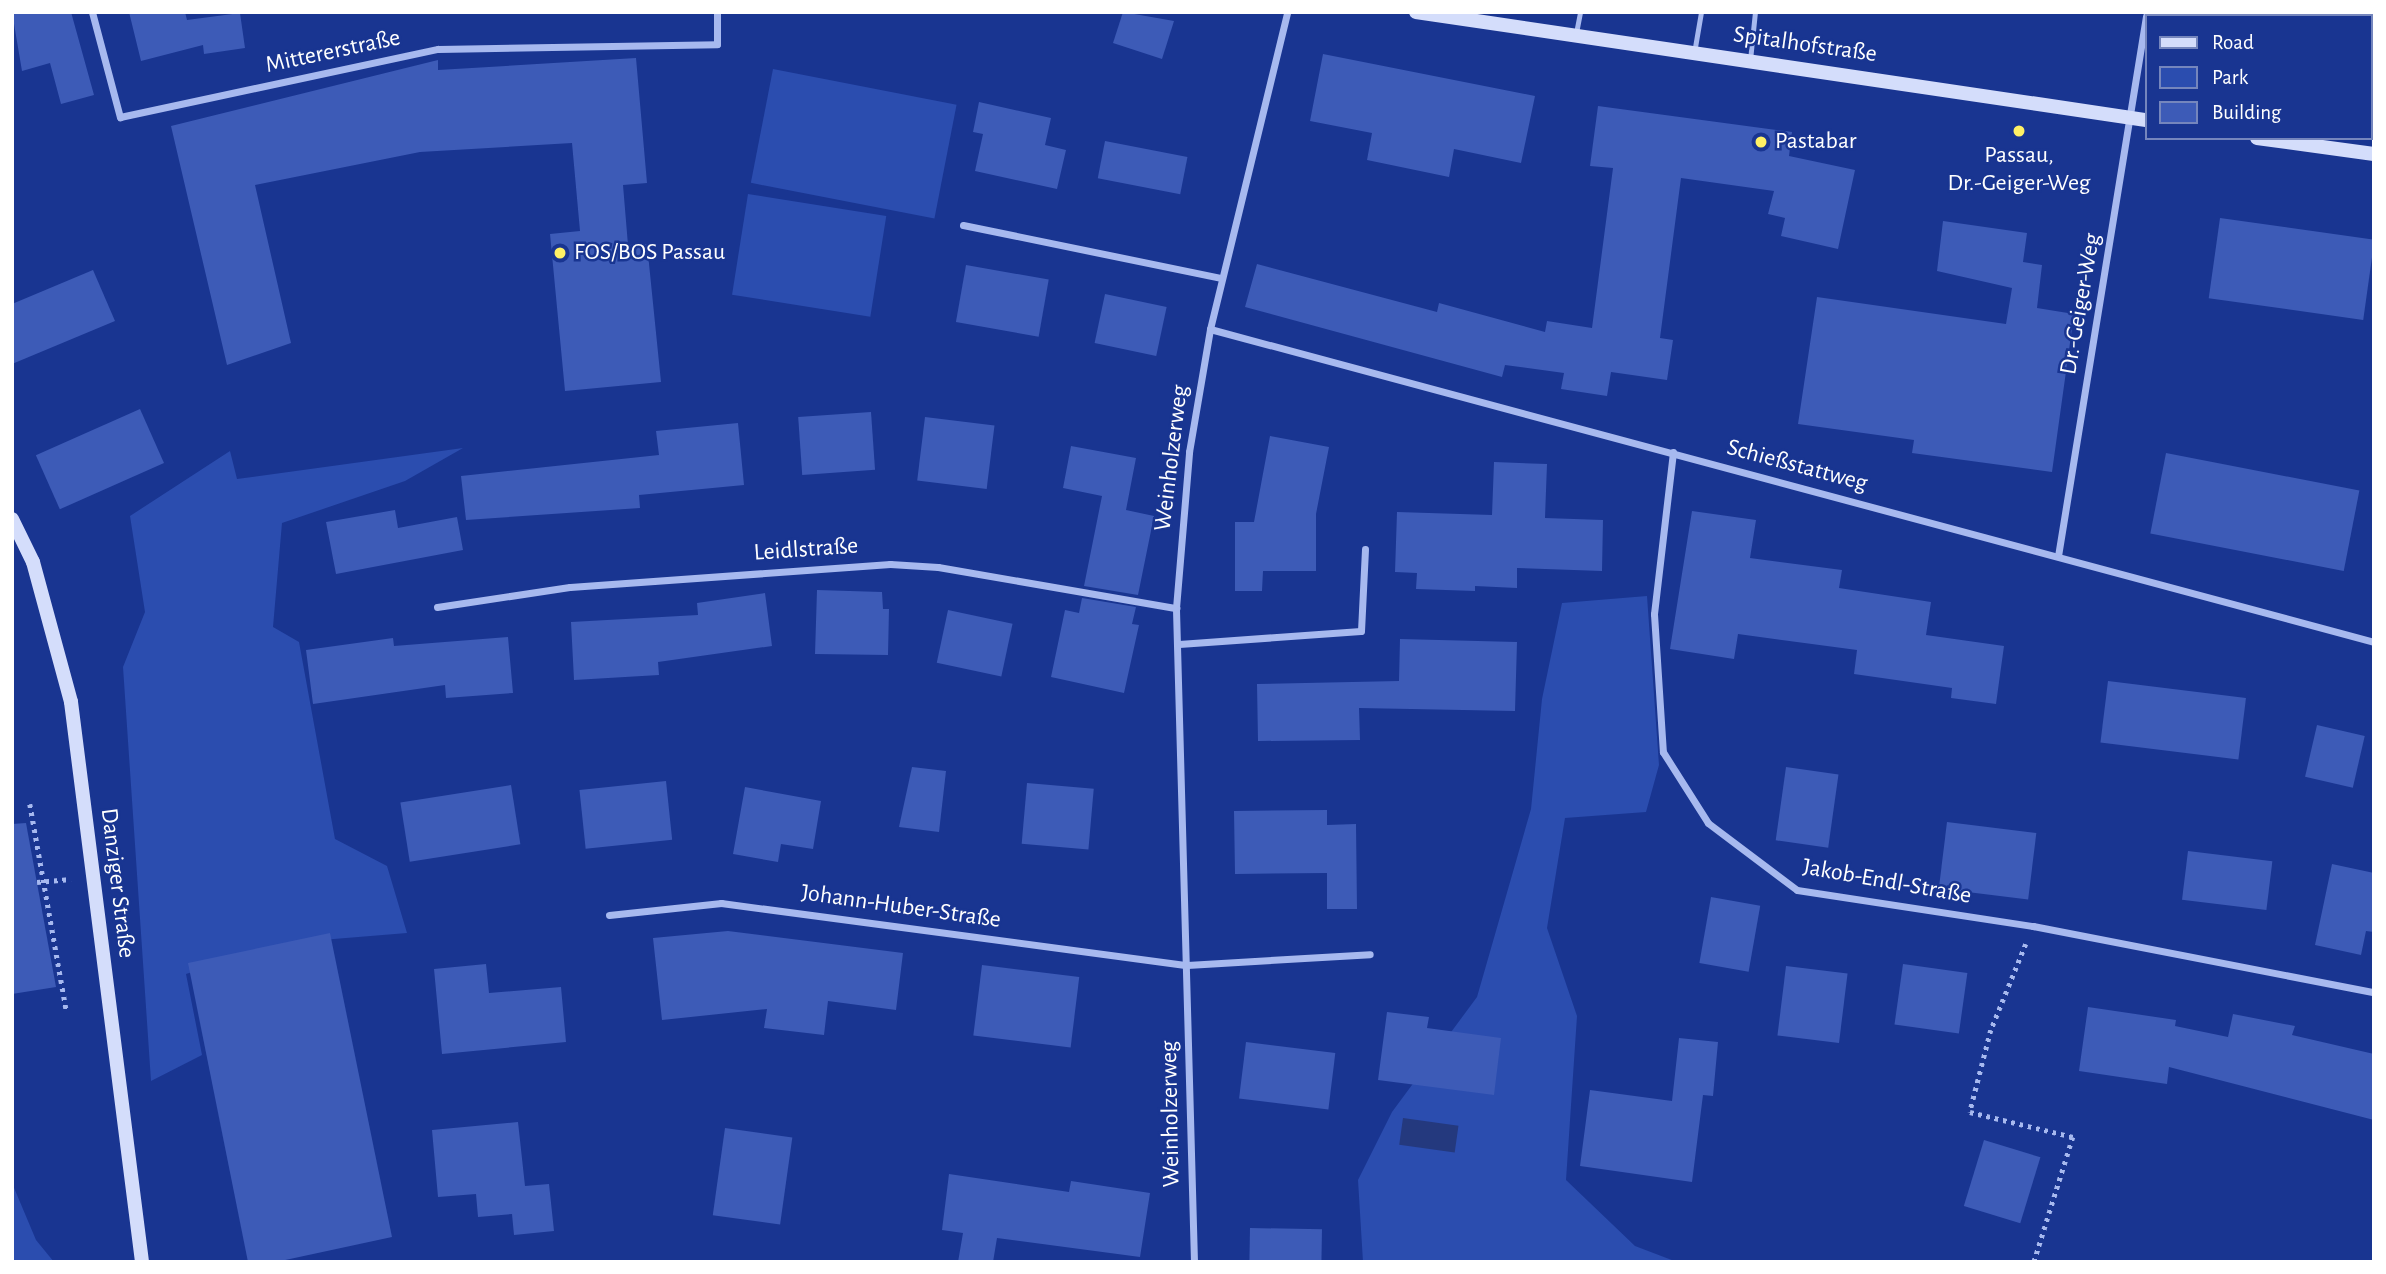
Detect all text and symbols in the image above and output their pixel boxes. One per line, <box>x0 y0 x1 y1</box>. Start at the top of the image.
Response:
legend <box>2144 14 2372 140</box>
street label: Spitalhofstraße <box>1731 21 1879 69</box>
street label: Mittererstraße <box>263 24 403 80</box>
text: Road <box>2212 32 2254 53</box>
text: Park <box>2212 67 2248 88</box>
text: Building <box>2212 102 2281 123</box>
marker: Passau, Dr.-Geiger-Weg <box>2011 123 2027 139</box>
place label: Pastabar <box>1775 128 1857 156</box>
marker: Pastabar <box>1753 134 1769 150</box>
place label: Passau, Dr.-Geiger-Weg <box>1948 142 2090 198</box>
street label: Dr.-Geiger-Weg <box>2054 231 2108 377</box>
place label: FOS/BOS Passau <box>574 239 725 267</box>
marker: FOS/BOS Passau <box>552 245 568 261</box>
street label: Weinholzerweg <box>1149 383 1195 533</box>
street label: Schießstattweg <box>1724 433 1870 499</box>
street label: Leidlstraße <box>753 532 859 568</box>
street label: Danziger Straße <box>94 806 140 960</box>
street label: Jakob-Endl-Straße <box>1800 853 1974 911</box>
street label: Johann-Huber-Straße <box>799 879 1003 935</box>
street label: Weinholzerweg <box>1155 1040 1187 1188</box>

